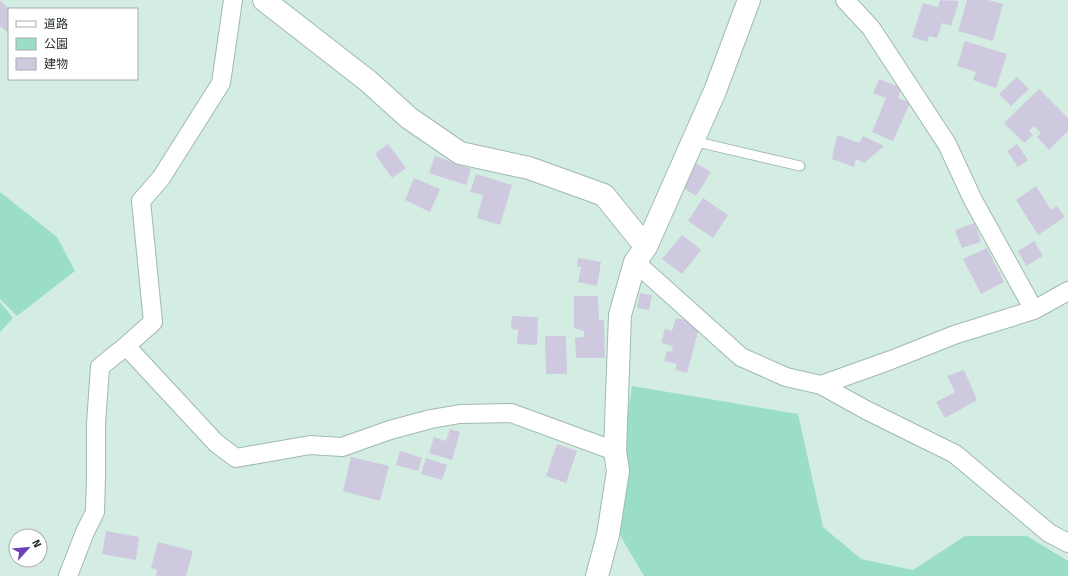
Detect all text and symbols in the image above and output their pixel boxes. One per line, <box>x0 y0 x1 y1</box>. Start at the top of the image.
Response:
legend <box>8 8 138 80</box>
text: 道路 <box>44 17 68 31</box>
text: 公園 <box>44 37 68 51</box>
text: 建物 <box>44 57 68 71</box>
north arrow <box>8 528 48 568</box>
text: N <box>29 537 44 550</box>

